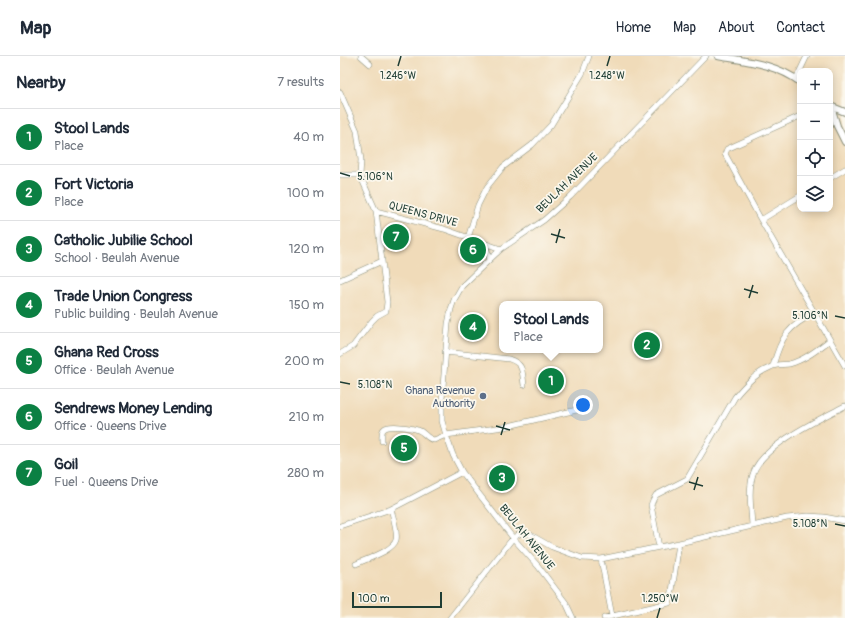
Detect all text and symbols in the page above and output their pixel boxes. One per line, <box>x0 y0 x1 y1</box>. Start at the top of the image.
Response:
text: Map <box>20 16 51 40</box>
text: Home <box>616 19 651 36</box>
text: Map <box>673 19 696 36</box>
text: About <box>718 19 754 36</box>
text: Contact <box>776 19 825 36</box>
map controls <box>797 68 833 212</box>
button: + <box>797 68 833 104</box>
text: 1.246°W <box>380 70 417 82</box>
text: 1.248°W <box>589 70 625 82</box>
text: Nearby <box>16 72 65 93</box>
text: 7 results <box>277 74 324 90</box>
button: − <box>797 104 833 140</box>
text: Stool Lands <box>54 119 129 138</box>
text: 1 <box>26 129 32 145</box>
text: 40 m <box>293 129 324 145</box>
text: Place <box>54 138 83 154</box>
button: locate <box>797 140 833 176</box>
street label: BEULAH AVENUE <box>533 150 601 216</box>
text: 5.106°N <box>357 171 393 183</box>
text: Fort Victoria <box>54 175 133 194</box>
button: layers <box>797 176 833 212</box>
text: 2 <box>25 185 33 201</box>
text: 100 m <box>287 185 324 201</box>
text: Place <box>54 194 83 210</box>
street label: QUEENS DRIVE <box>387 199 459 229</box>
pin: 7 <box>383 222 409 252</box>
text: Catholic Jubilie School <box>54 231 193 250</box>
pin: 6 <box>460 235 486 265</box>
text: 3 <box>25 241 33 257</box>
text: 120 m <box>288 241 324 257</box>
text: School · Beulah Avenue <box>54 250 180 266</box>
text: Trade Union Congress <box>54 287 192 306</box>
text: 4 <box>25 297 33 313</box>
text: 150 m <box>289 297 324 313</box>
popup <box>499 301 603 353</box>
text: Public building · Beulah Avenue <box>54 306 218 322</box>
text: Stool Lands <box>513 310 589 329</box>
text: 5.106°N <box>792 310 828 322</box>
pin: 4 <box>460 312 486 342</box>
text: Place <box>513 329 543 345</box>
pin: 2 <box>634 330 660 360</box>
text: Ghana Red Cross <box>54 343 159 362</box>
text: 5 <box>25 353 33 369</box>
text: 200 m <box>285 353 324 369</box>
text: Office · Beulah Avenue <box>54 362 174 378</box>
pin: 1 <box>538 366 564 396</box>
text: 5.108°N <box>358 379 393 391</box>
place label: Ghana Revenue Authority <box>405 384 476 410</box>
marker: Ghana Revenue Authority <box>478 391 488 401</box>
your location <box>573 395 593 415</box>
text: Sendrews Money Lending <box>54 399 212 418</box>
text: 6 <box>25 409 33 425</box>
text: 210 m <box>288 409 324 425</box>
text: Office · Queens Drive <box>54 418 166 434</box>
pin: 5 <box>391 433 417 463</box>
text: Goil <box>54 455 78 474</box>
pin: 3 <box>489 463 515 493</box>
text: 7 <box>26 465 32 481</box>
text: 280 m <box>287 465 324 481</box>
text: Fuel · Queens Drive <box>54 474 158 490</box>
street label: BEULAH AVENUE <box>497 502 558 573</box>
text: 5.108°N <box>793 518 828 530</box>
scale bar <box>352 590 442 609</box>
text: 100 m <box>358 592 389 605</box>
text: 1.250°W <box>642 593 679 605</box>

